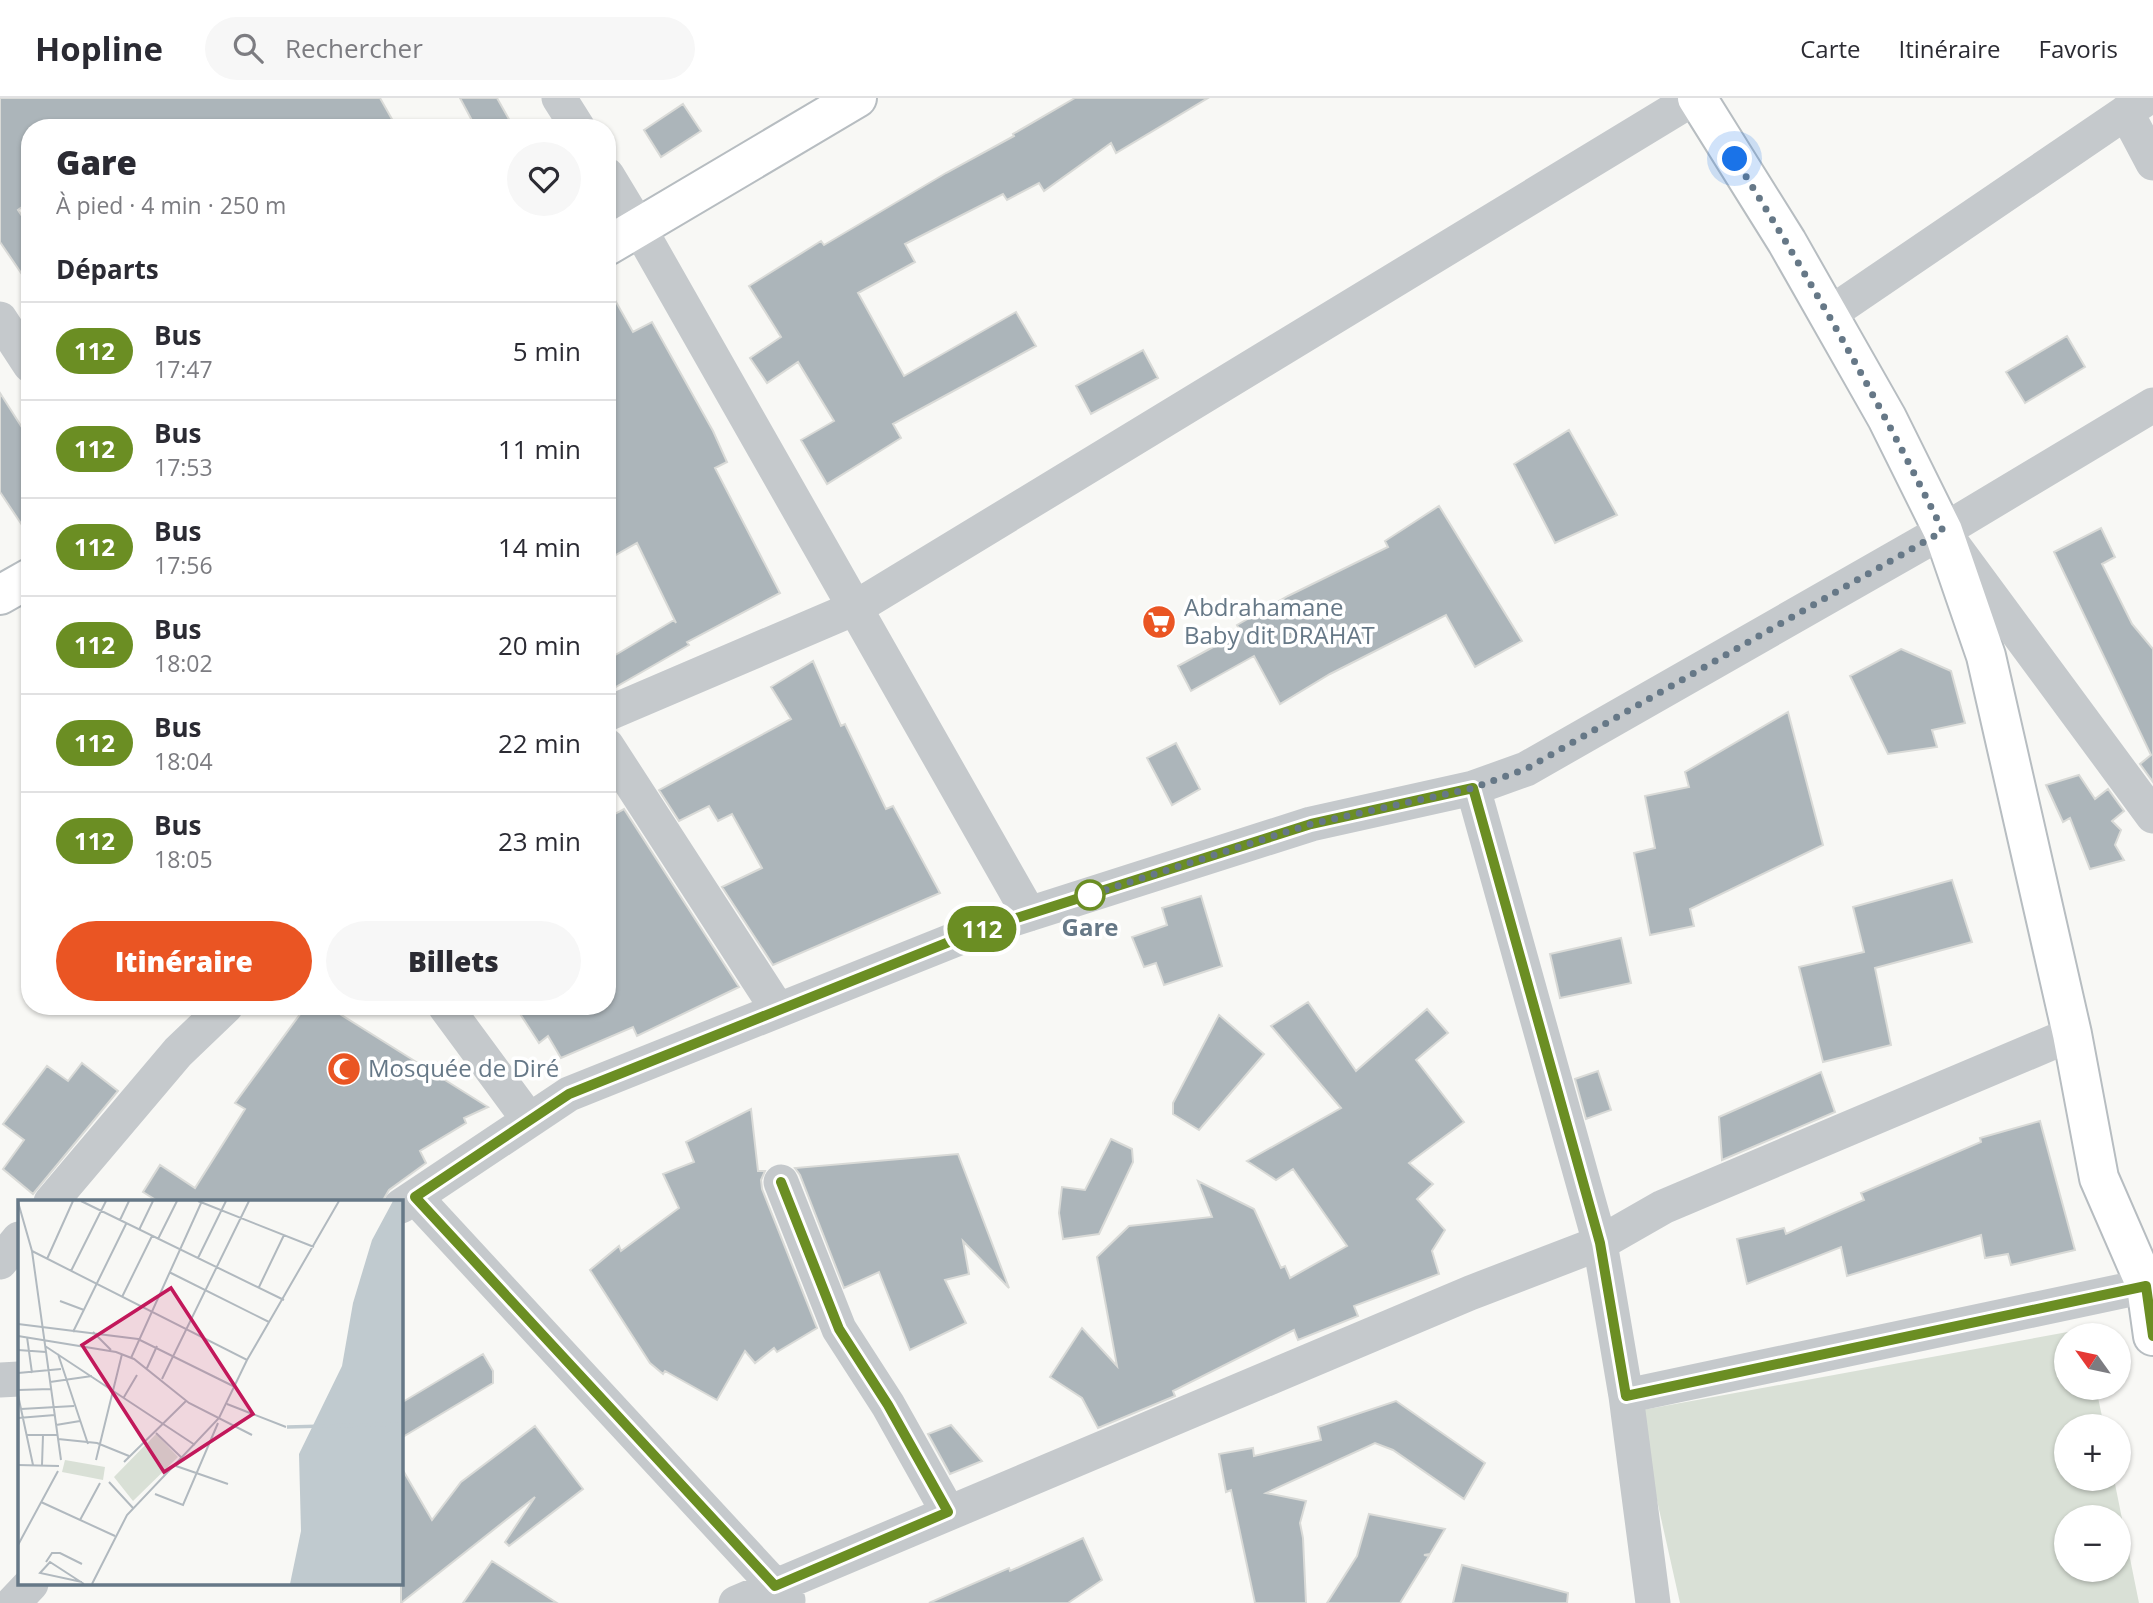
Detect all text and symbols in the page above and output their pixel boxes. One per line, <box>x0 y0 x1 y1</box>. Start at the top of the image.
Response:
search box <box>205 17 695 80</box>
text: Hopline <box>35 26 163 71</box>
icon: search <box>229 29 267 67</box>
text: Rechercher <box>285 30 423 66</box>
text: Carte <box>1800 32 1861 65</box>
text: Itinéraire <box>1899 32 2001 65</box>
text: Favoris <box>2039 32 2118 65</box>
text: Gare <box>56 140 137 185</box>
your location <box>1717 141 1752 176</box>
button: heart <box>507 142 581 216</box>
text: À pied · 4 min · 250 m <box>56 189 286 221</box>
text: Départs <box>56 251 159 287</box>
text: Bus <box>154 317 201 353</box>
text: 5 min <box>513 333 581 369</box>
text: 112 <box>74 334 115 367</box>
text: 17:47 <box>154 353 213 385</box>
text: Bus <box>154 415 201 451</box>
text: 11 min <box>498 431 581 467</box>
text: 112 <box>74 432 115 465</box>
text: 17:53 <box>154 451 213 483</box>
text: Bus <box>154 513 201 549</box>
text: 14 min <box>498 529 581 565</box>
text: 112 <box>74 530 115 563</box>
text: 17:56 <box>154 549 213 581</box>
place label: Abdrahamane Baby dit DRAHAT <box>1184 590 1375 651</box>
supermarket icon: Abdrahamane Baby dit DRAHAT <box>1140 603 1178 641</box>
text: Bus <box>154 611 201 647</box>
text: 20 min <box>498 627 581 663</box>
text: 112 <box>74 628 115 661</box>
text: 18:02 <box>154 647 213 679</box>
text: Bus <box>154 709 201 745</box>
text: 22 min <box>498 725 581 761</box>
text: 112 <box>74 726 115 759</box>
text: 18:04 <box>154 745 213 777</box>
text: Bus <box>154 807 201 843</box>
text: 23 min <box>498 823 581 859</box>
text: 112 <box>74 824 115 857</box>
text: 18:05 <box>154 843 213 875</box>
marker: Gare <box>1075 880 1105 910</box>
line badge: 112 <box>942 906 1022 952</box>
place label: Gare <box>1062 910 1118 943</box>
text: 112 <box>961 912 1003 945</box>
button: Itinéraire <box>56 921 312 1001</box>
button: Billets <box>326 921 581 1001</box>
mosque icon: Mosquée de Diré <box>325 1050 363 1088</box>
place label: Mosquée de Diré <box>368 1051 559 1084</box>
inset map <box>18 1200 402 1586</box>
north arrow <box>2054 1323 2132 1400</box>
map controls <box>2054 1323 2131 1582</box>
button: + <box>2054 1414 2131 1491</box>
button: − <box>2054 1505 2131 1582</box>

